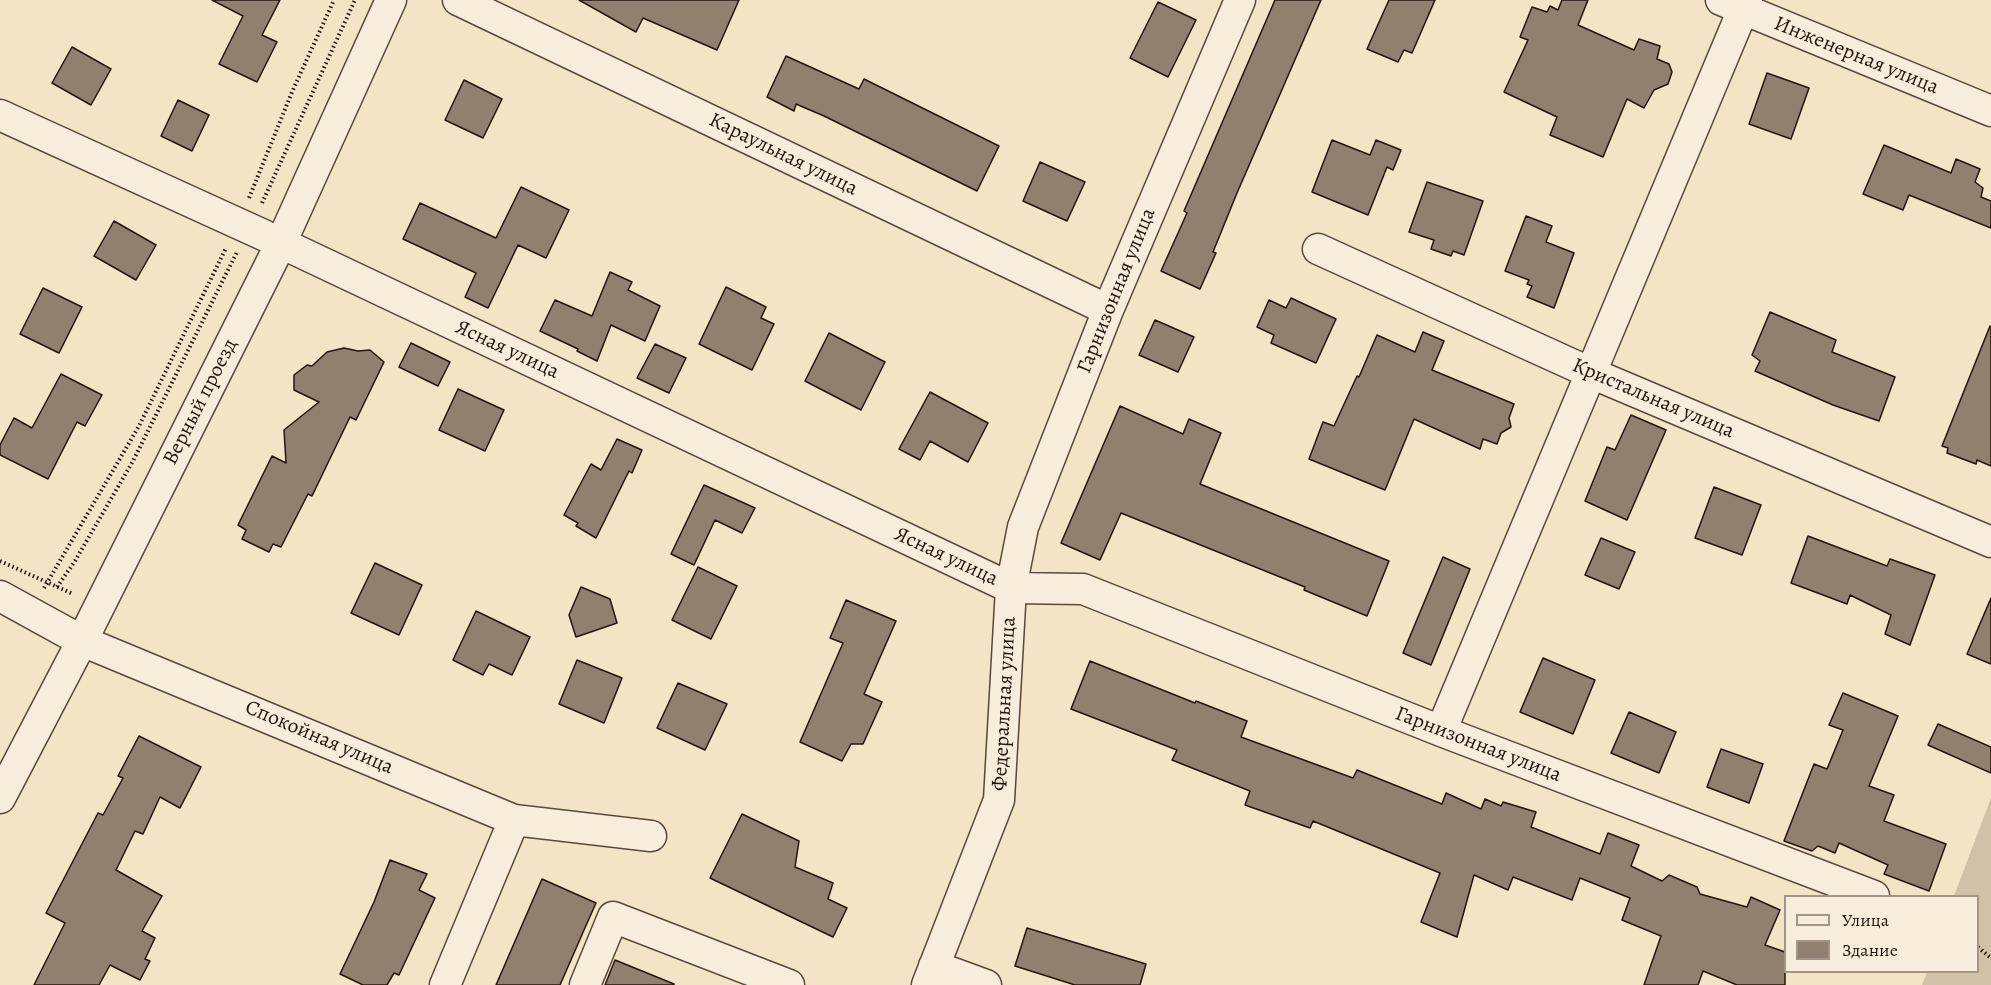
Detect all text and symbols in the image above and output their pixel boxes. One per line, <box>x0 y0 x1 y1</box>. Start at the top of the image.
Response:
street label: Инженерная улица <box>1770 11 1942 101</box>
street label: Караульная улица <box>705 108 861 202</box>
street label: Гарнизонная улица <box>1072 205 1162 377</box>
street label: Ясная улица <box>451 315 563 385</box>
street label: Верный проезд <box>158 335 244 469</box>
street label: Кристальная улица <box>1568 353 1738 445</box>
street label: Ясная улица <box>890 522 1002 592</box>
street label: Федеральная улица <box>988 616 1022 792</box>
street label: Спокойная улица <box>241 695 397 781</box>
street label: Гарнизонная улица <box>1391 702 1565 788</box>
legend <box>1784 895 1979 973</box>
text: Улица <box>1842 908 1889 932</box>
text: Здание <box>1842 938 1898 962</box>

